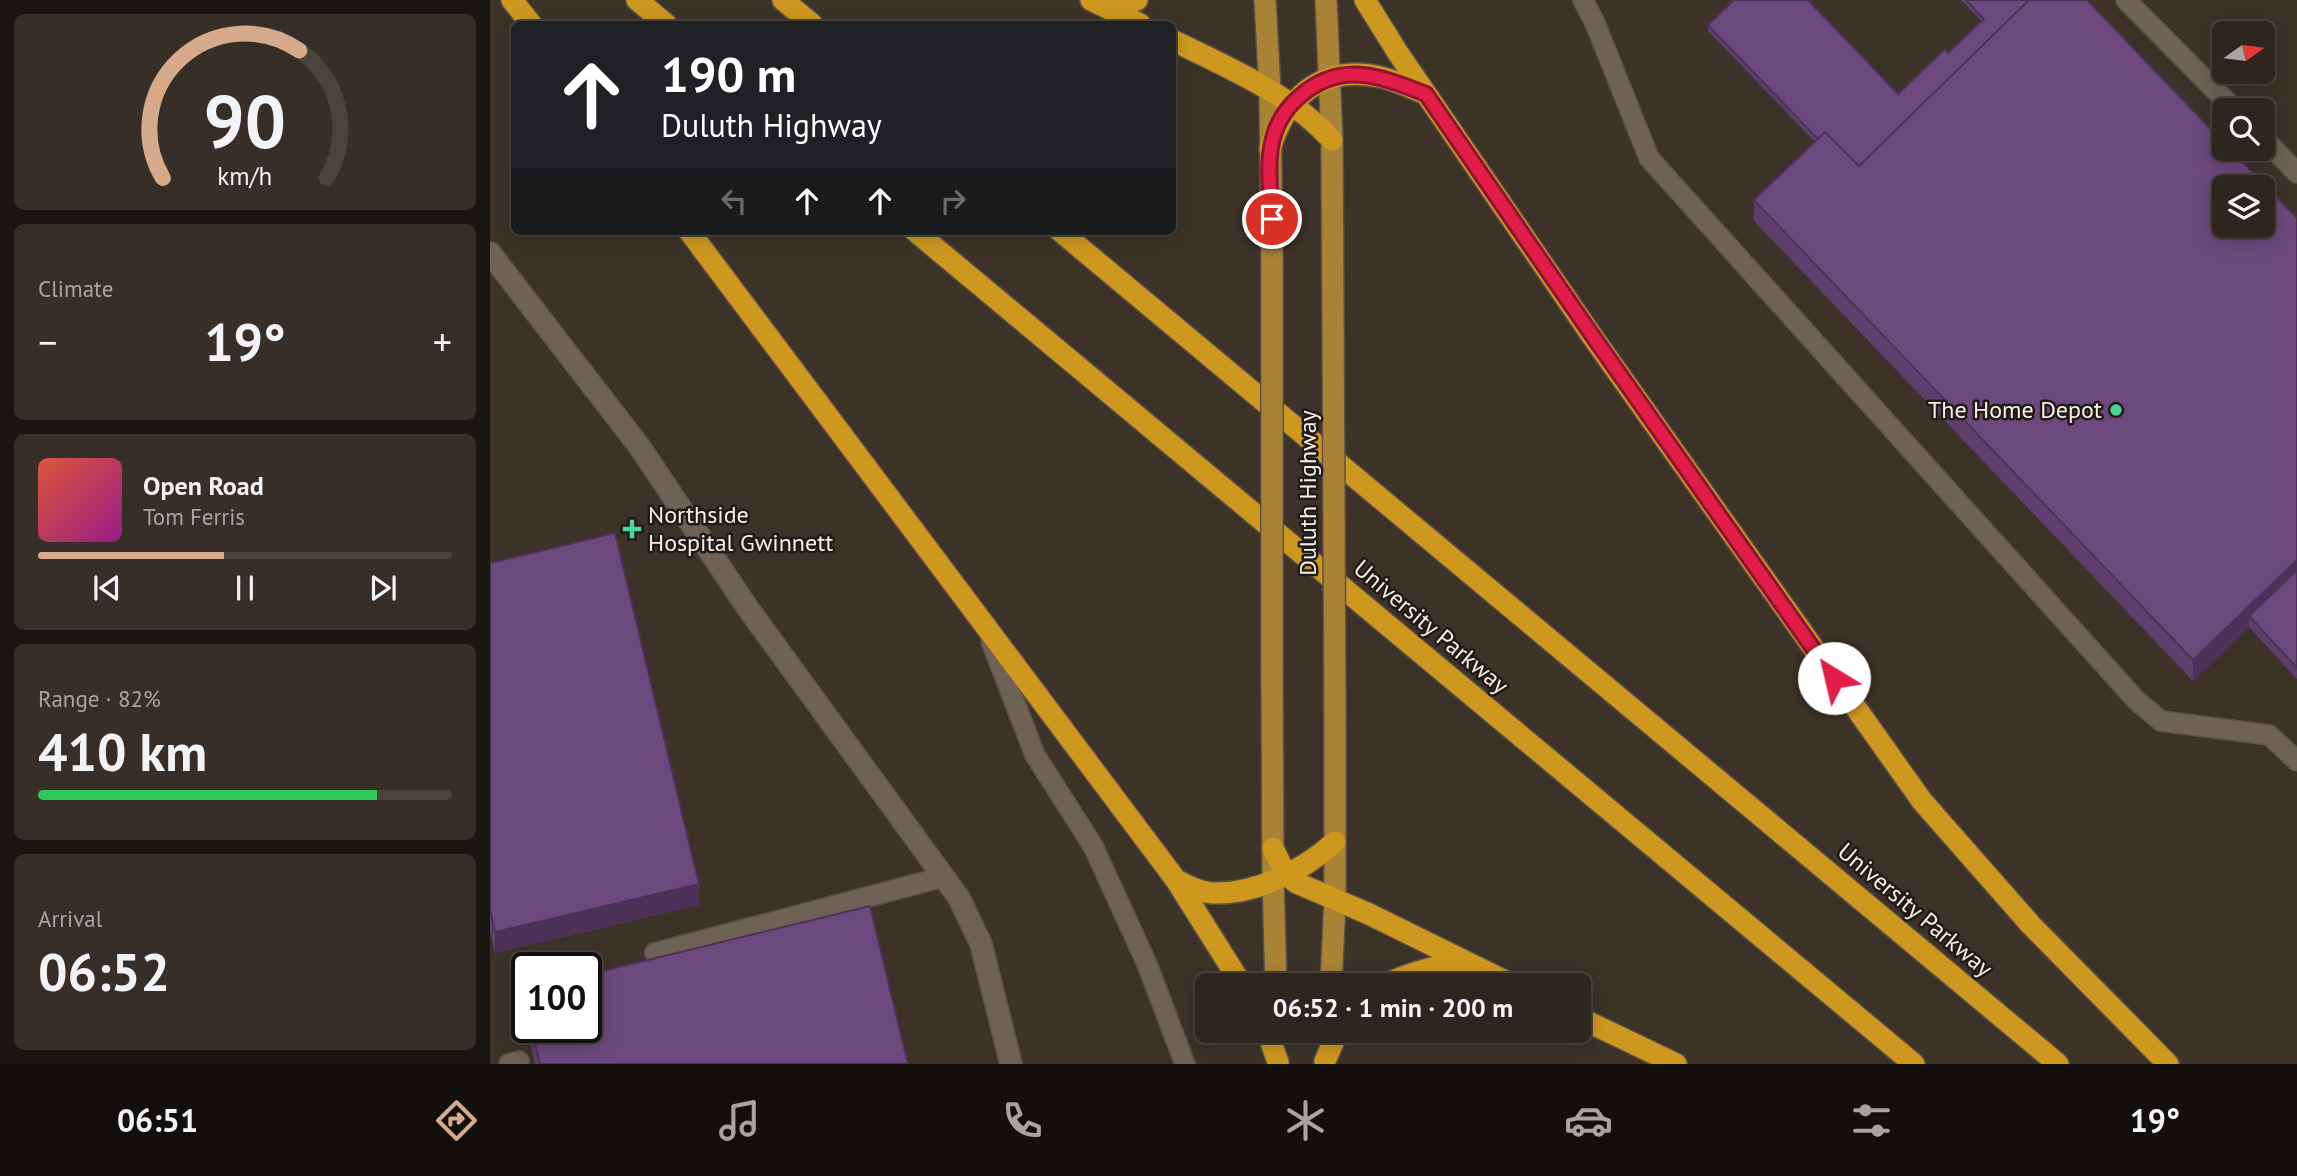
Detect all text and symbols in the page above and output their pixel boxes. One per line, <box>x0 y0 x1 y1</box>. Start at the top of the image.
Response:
north arrow <box>2212 21 2275 84</box>
map controls <box>2212 21 2275 238</box>
text: 190 m <box>661 42 796 106</box>
icon: ahead <box>546 49 637 140</box>
text: 90 <box>204 74 286 168</box>
button: search <box>2212 98 2275 161</box>
text: Duluth Highway <box>661 104 882 146</box>
text: km/h <box>218 160 272 192</box>
button: layers <box>2212 175 2275 238</box>
icon: left <box>715 182 753 220</box>
icon: ahead <box>788 182 826 220</box>
icon: ahead <box>861 182 899 220</box>
icon: right <box>934 182 972 220</box>
pin <box>1242 189 1302 249</box>
icon: arrive <box>1253 200 1291 238</box>
text: Climate <box>38 274 113 303</box>
text: 19° <box>204 308 286 375</box>
text: − <box>38 317 57 366</box>
text: + <box>433 317 452 366</box>
place label: The Home Depot <box>1928 394 2102 425</box>
marker: The Home Depot <box>2108 402 2124 418</box>
street label: Duluth Highway <box>1292 410 1323 576</box>
text: Open Road <box>143 469 264 502</box>
place label: Northside Hospital Gwinnett <box>648 499 833 558</box>
text: Tom Ferris <box>143 502 245 531</box>
marker: Northside Hospital Gwinnett <box>622 519 642 539</box>
street label: University Parkway <box>1347 553 1515 701</box>
icon: previous <box>88 569 126 607</box>
icon: pause <box>226 569 264 607</box>
icon: next <box>364 569 402 607</box>
position arrow <box>1797 641 1871 715</box>
text: Range · 82% <box>38 684 161 713</box>
text: 410 km <box>38 718 207 785</box>
street label: University Parkway <box>1831 836 1999 984</box>
text: Arrival <box>38 904 102 933</box>
text: 06:52 <box>38 938 170 1005</box>
speed limit sign: 100 <box>511 952 602 1043</box>
text: 06:52 · 1 min · 200 m <box>1273 991 1513 1024</box>
icon: directions <box>432 1096 481 1145</box>
icon: music <box>715 1096 764 1145</box>
icon: phone <box>998 1096 1047 1145</box>
icon: climate <box>1281 1096 1330 1145</box>
icon: car <box>1564 1096 1613 1145</box>
icon: filters <box>1847 1096 1896 1145</box>
text: 06:51 <box>117 1099 198 1141</box>
text: 19° <box>2130 1099 2180 1141</box>

